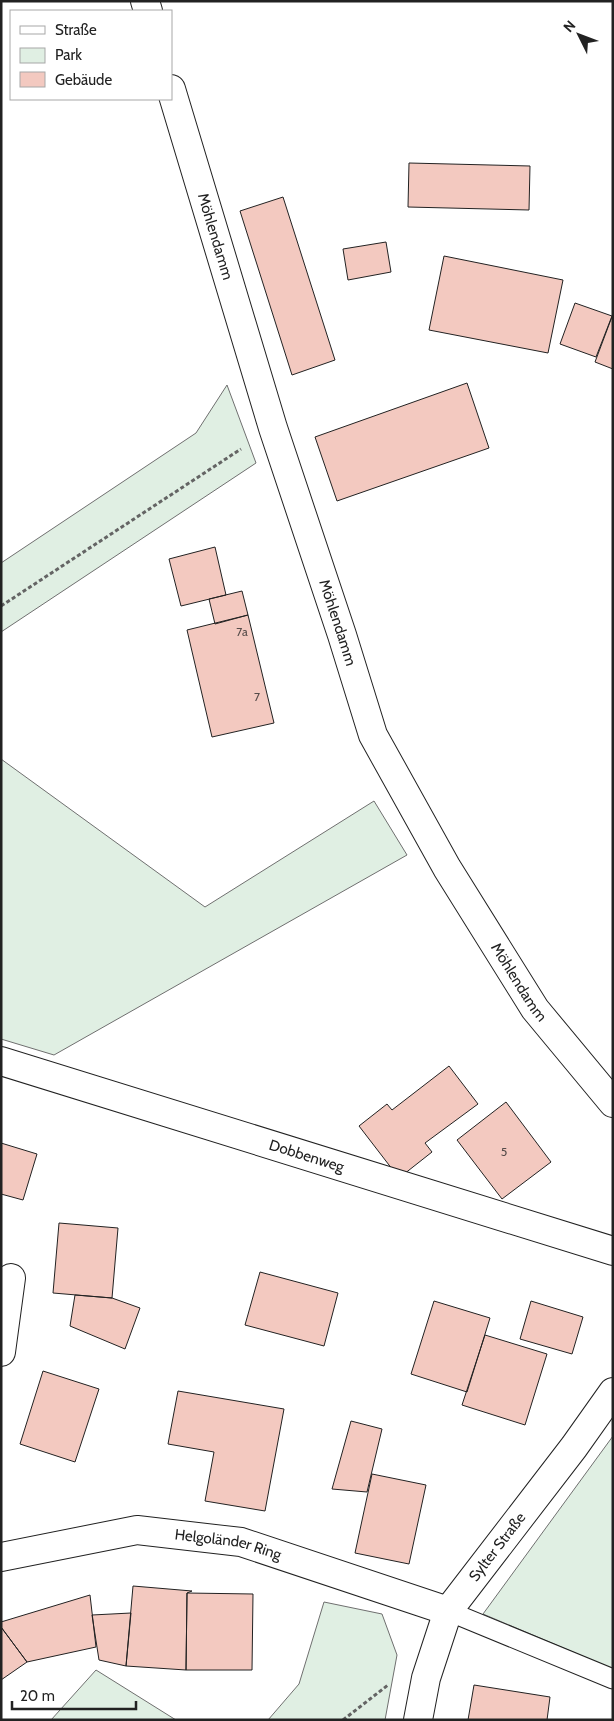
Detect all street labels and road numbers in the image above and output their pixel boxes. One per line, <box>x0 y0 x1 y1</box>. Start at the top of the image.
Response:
street label: Möhlendamm <box>194 191 237 282</box>
street label: Möhlendamm <box>315 577 360 668</box>
street label: Möhlendamm <box>487 940 551 1025</box>
street label: Dobbenweg <box>267 1136 347 1176</box>
street label: Sylter Straße <box>465 1509 530 1585</box>
street label: Helgoländer Ring <box>174 1525 284 1564</box>

